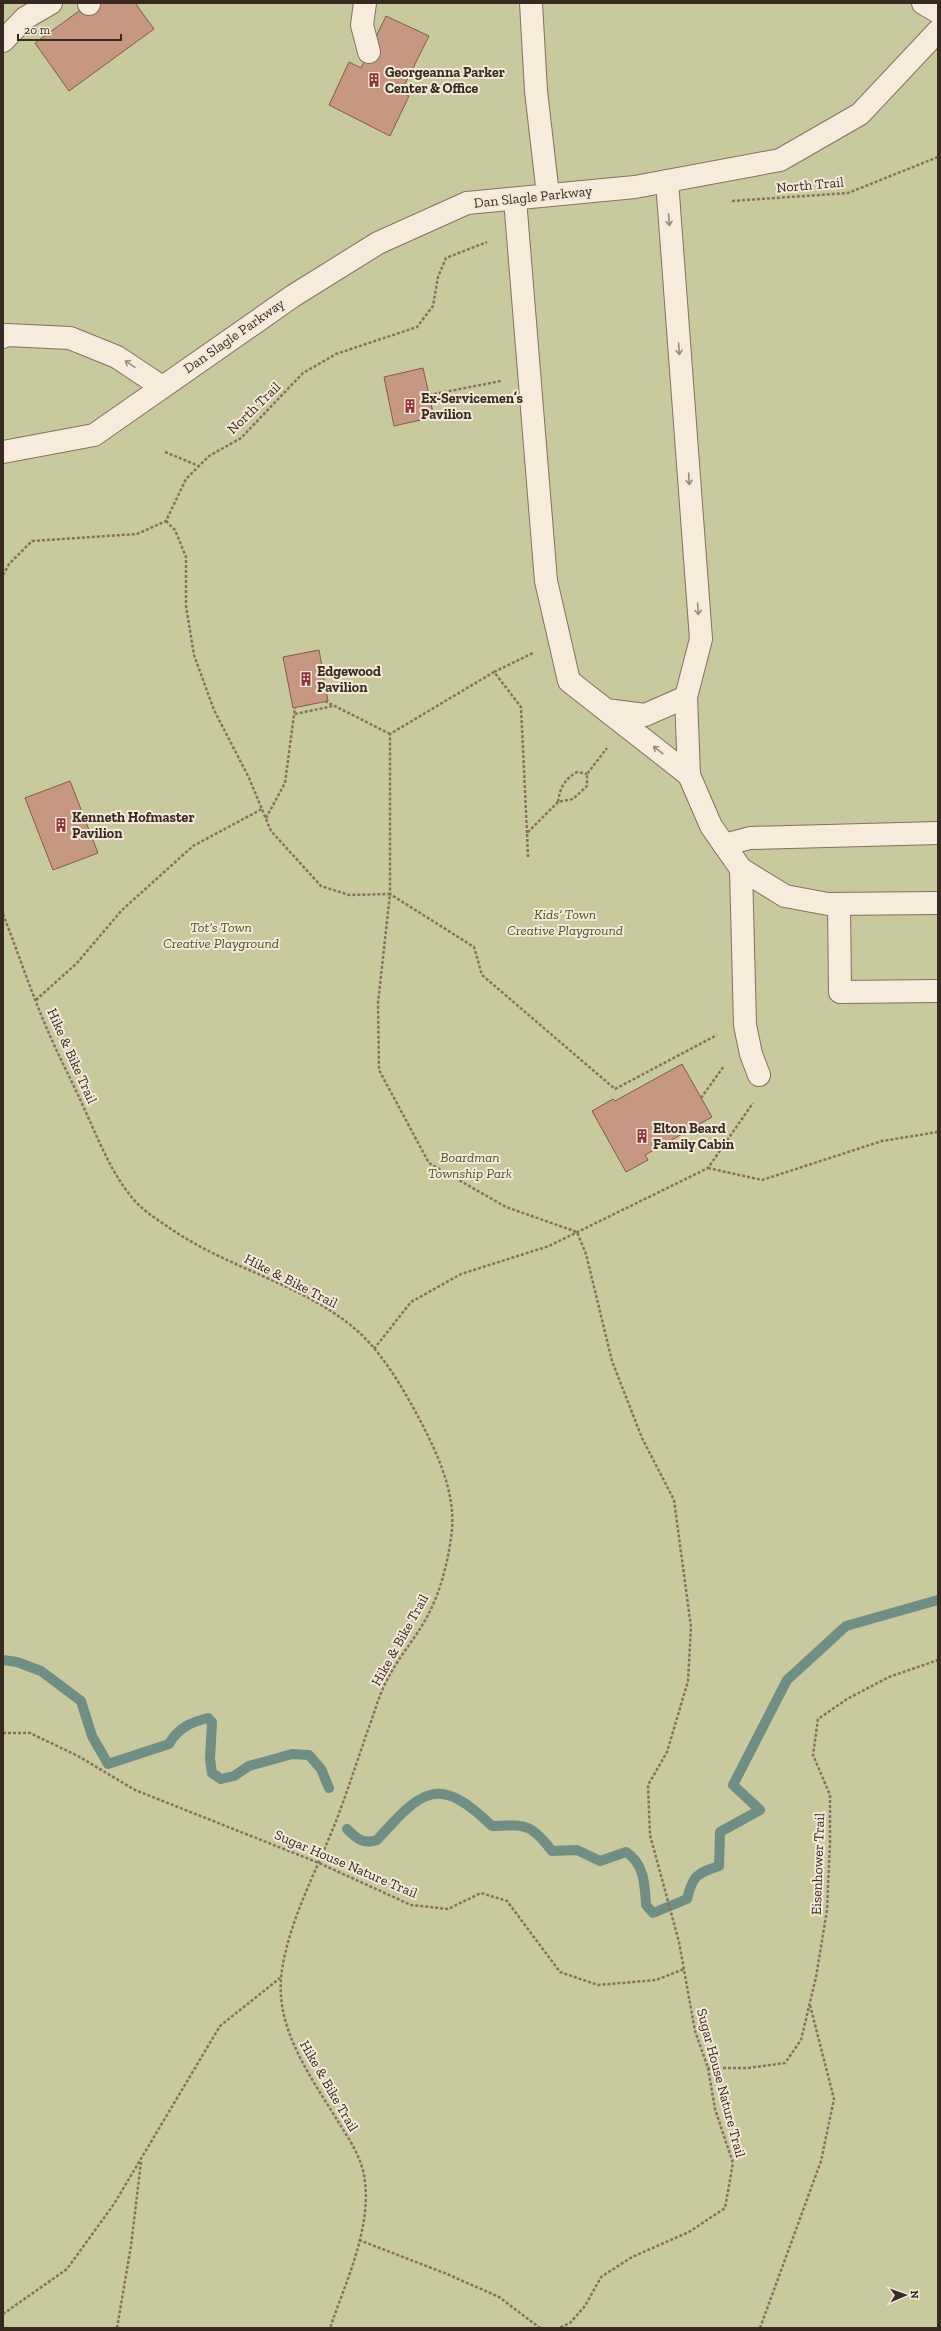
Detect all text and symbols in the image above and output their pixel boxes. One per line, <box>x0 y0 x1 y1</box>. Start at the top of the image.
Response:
scale bar <box>18 16 121 42</box>
text: 20 m <box>24 23 51 37</box>
place label: Georgeanna Parker Center & Office <box>385 64 505 97</box>
building icon: Georgeanna Parker Center & Office <box>366 72 382 88</box>
street label: North Trail <box>776 174 845 196</box>
street label: Dan Slagle Parkway <box>473 182 594 212</box>
one-way arrow <box>666 213 673 226</box>
street label: Dan Slagle Parkway <box>180 294 288 377</box>
one-way arrow <box>676 342 683 355</box>
one-way arrow <box>124 360 135 369</box>
street label: North Trail <box>224 378 284 438</box>
place label: Ex-Servicemen’s Pavilion <box>421 390 523 423</box>
building icon: Ex-Servicemen’s Pavilion <box>402 398 418 414</box>
one-way arrow <box>685 472 692 485</box>
one-way arrow <box>695 602 702 615</box>
place label: Edgewood Pavilion <box>317 663 381 696</box>
building icon: Edgewood Pavilion <box>298 671 314 687</box>
one-way arrow <box>653 746 664 755</box>
place label: Kenneth Hofmaster Pavilion <box>72 809 195 842</box>
building icon: Kenneth Hofmaster Pavilion <box>53 817 69 833</box>
park label: Kids’ Town Creative Playground <box>507 906 623 939</box>
park label: Tot’s Town Creative Playground <box>163 919 279 952</box>
street label: Hike & Bike Trail <box>43 1006 101 1106</box>
place label: Elton Beard Family Cabin <box>653 1120 735 1153</box>
building icon: Elton Beard Family Cabin <box>634 1128 650 1144</box>
park label: Boardman Township Park <box>428 1149 512 1182</box>
street label: Hike & Bike Trail <box>242 1250 341 1312</box>
street label: Hike & Bike Trail <box>368 1591 432 1689</box>
street label: Eisenhower Trail <box>808 1812 828 1915</box>
street label: Sugar House Nature Trail <box>272 1826 420 1902</box>
street label: Sugar House Nature Trail <box>693 2007 749 2160</box>
street label: Hike & Bike Trail <box>296 2037 362 2135</box>
north arrow <box>885 2275 925 2315</box>
text: N <box>908 2290 921 2300</box>

